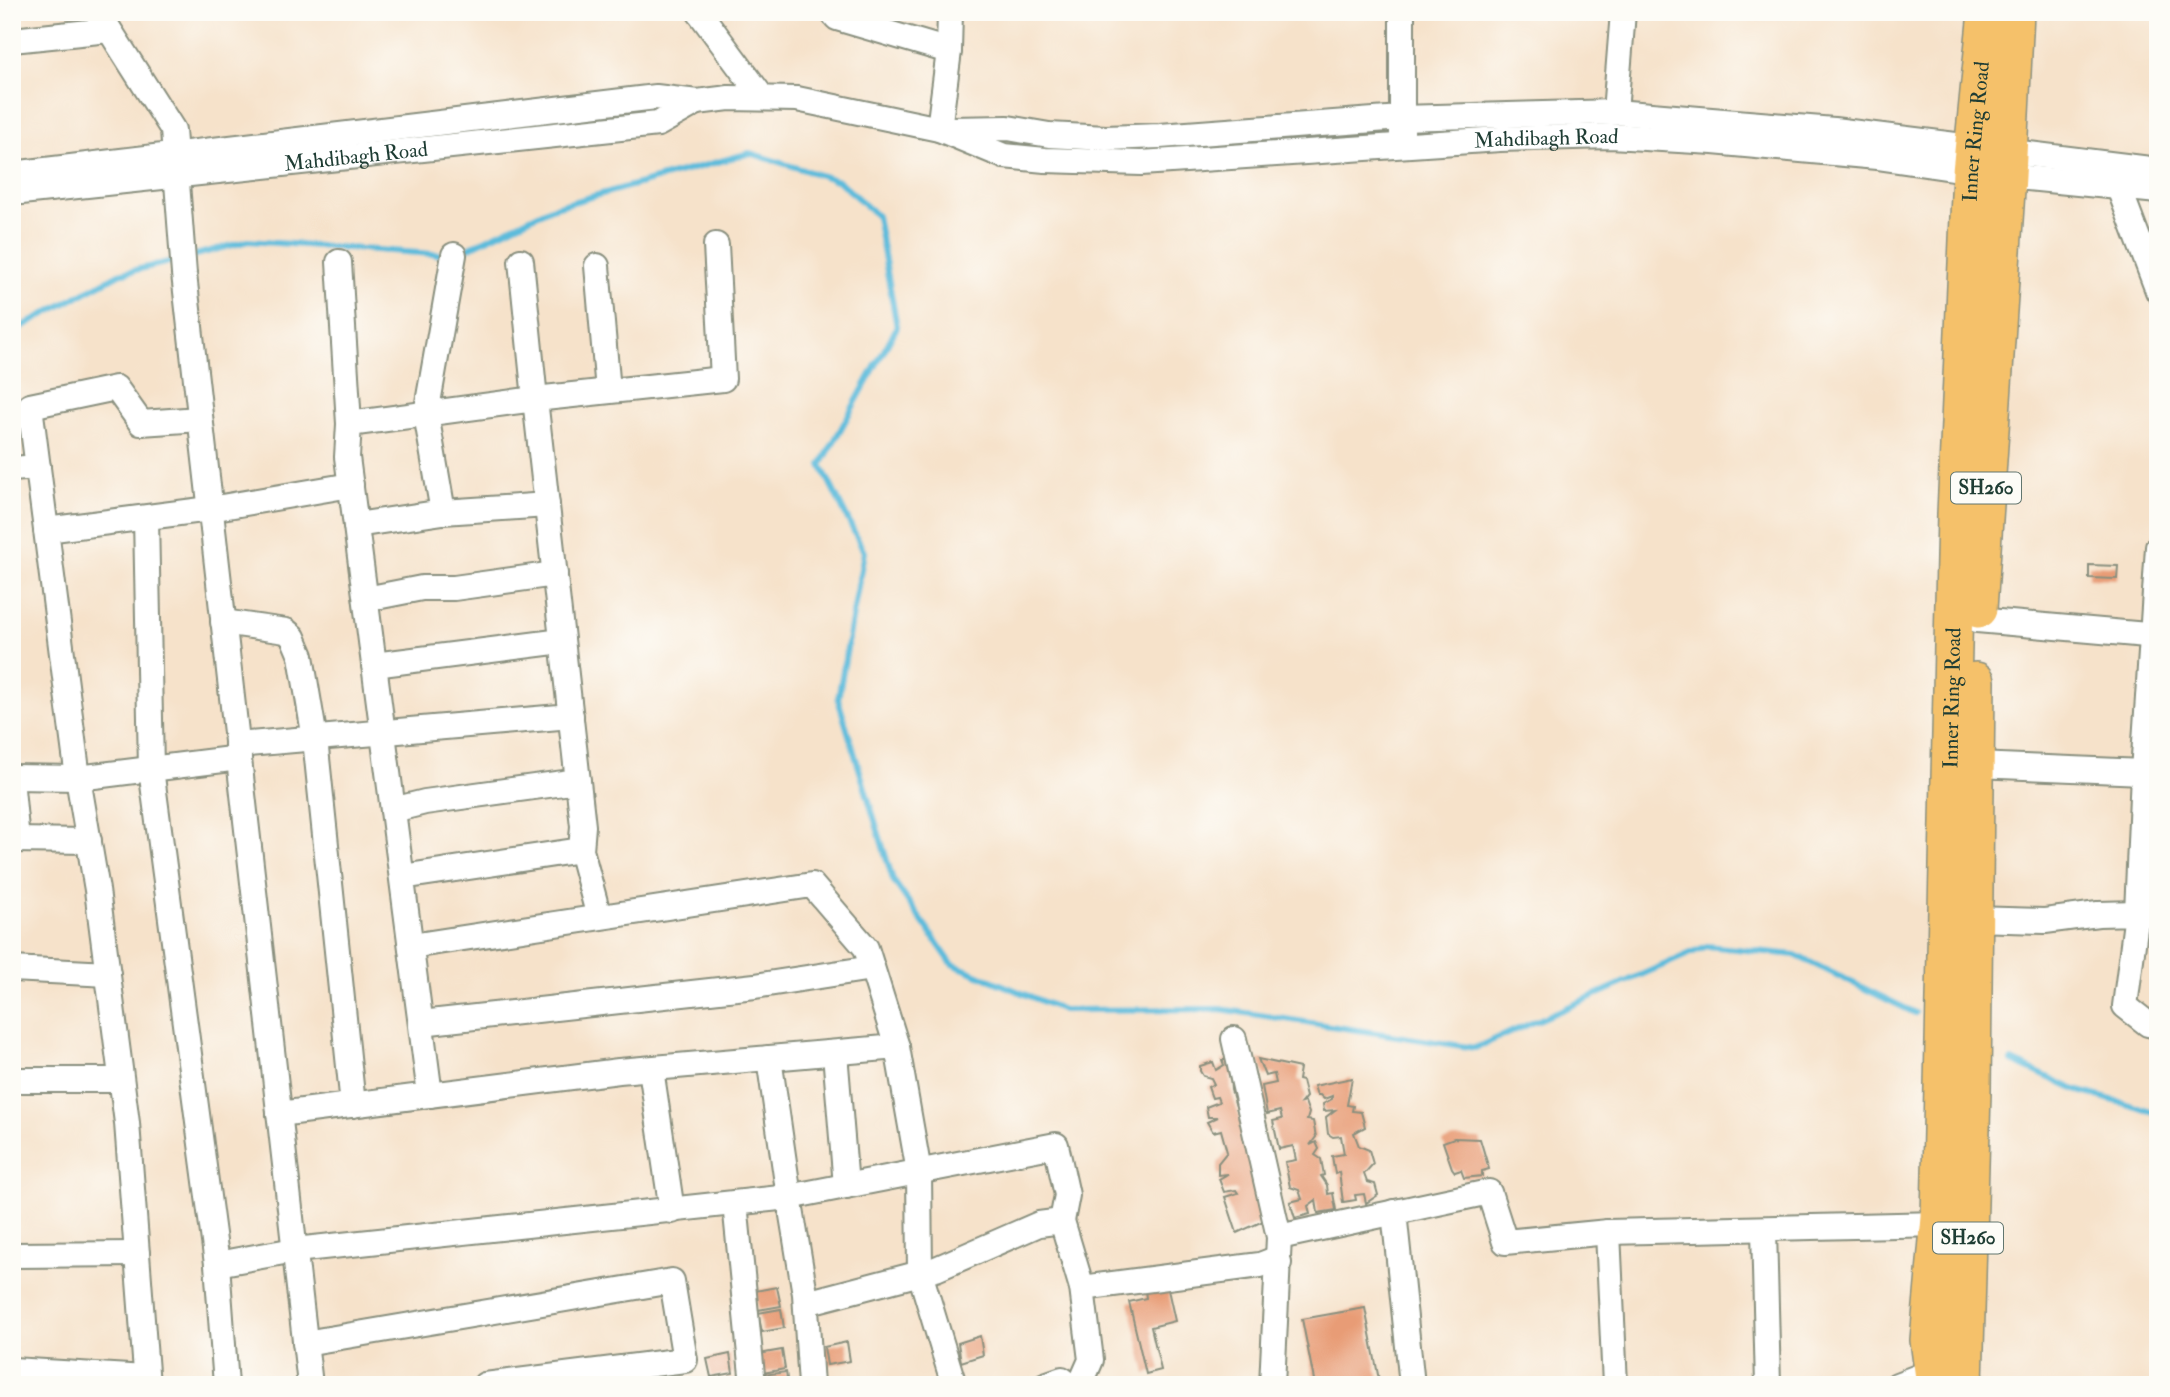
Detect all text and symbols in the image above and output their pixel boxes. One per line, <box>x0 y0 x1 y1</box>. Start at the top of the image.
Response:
street label: Inner Ring Road <box>1956 59 1996 203</box>
street label: Mahdibagh Road <box>1473 122 1620 154</box>
street label: Mahdibagh Road <box>283 135 430 177</box>
road number: SH260 <box>1951 472 2021 503</box>
street label: Inner Ring Road <box>1937 626 1967 769</box>
road number: SH260 <box>1933 1222 2003 1254</box>

